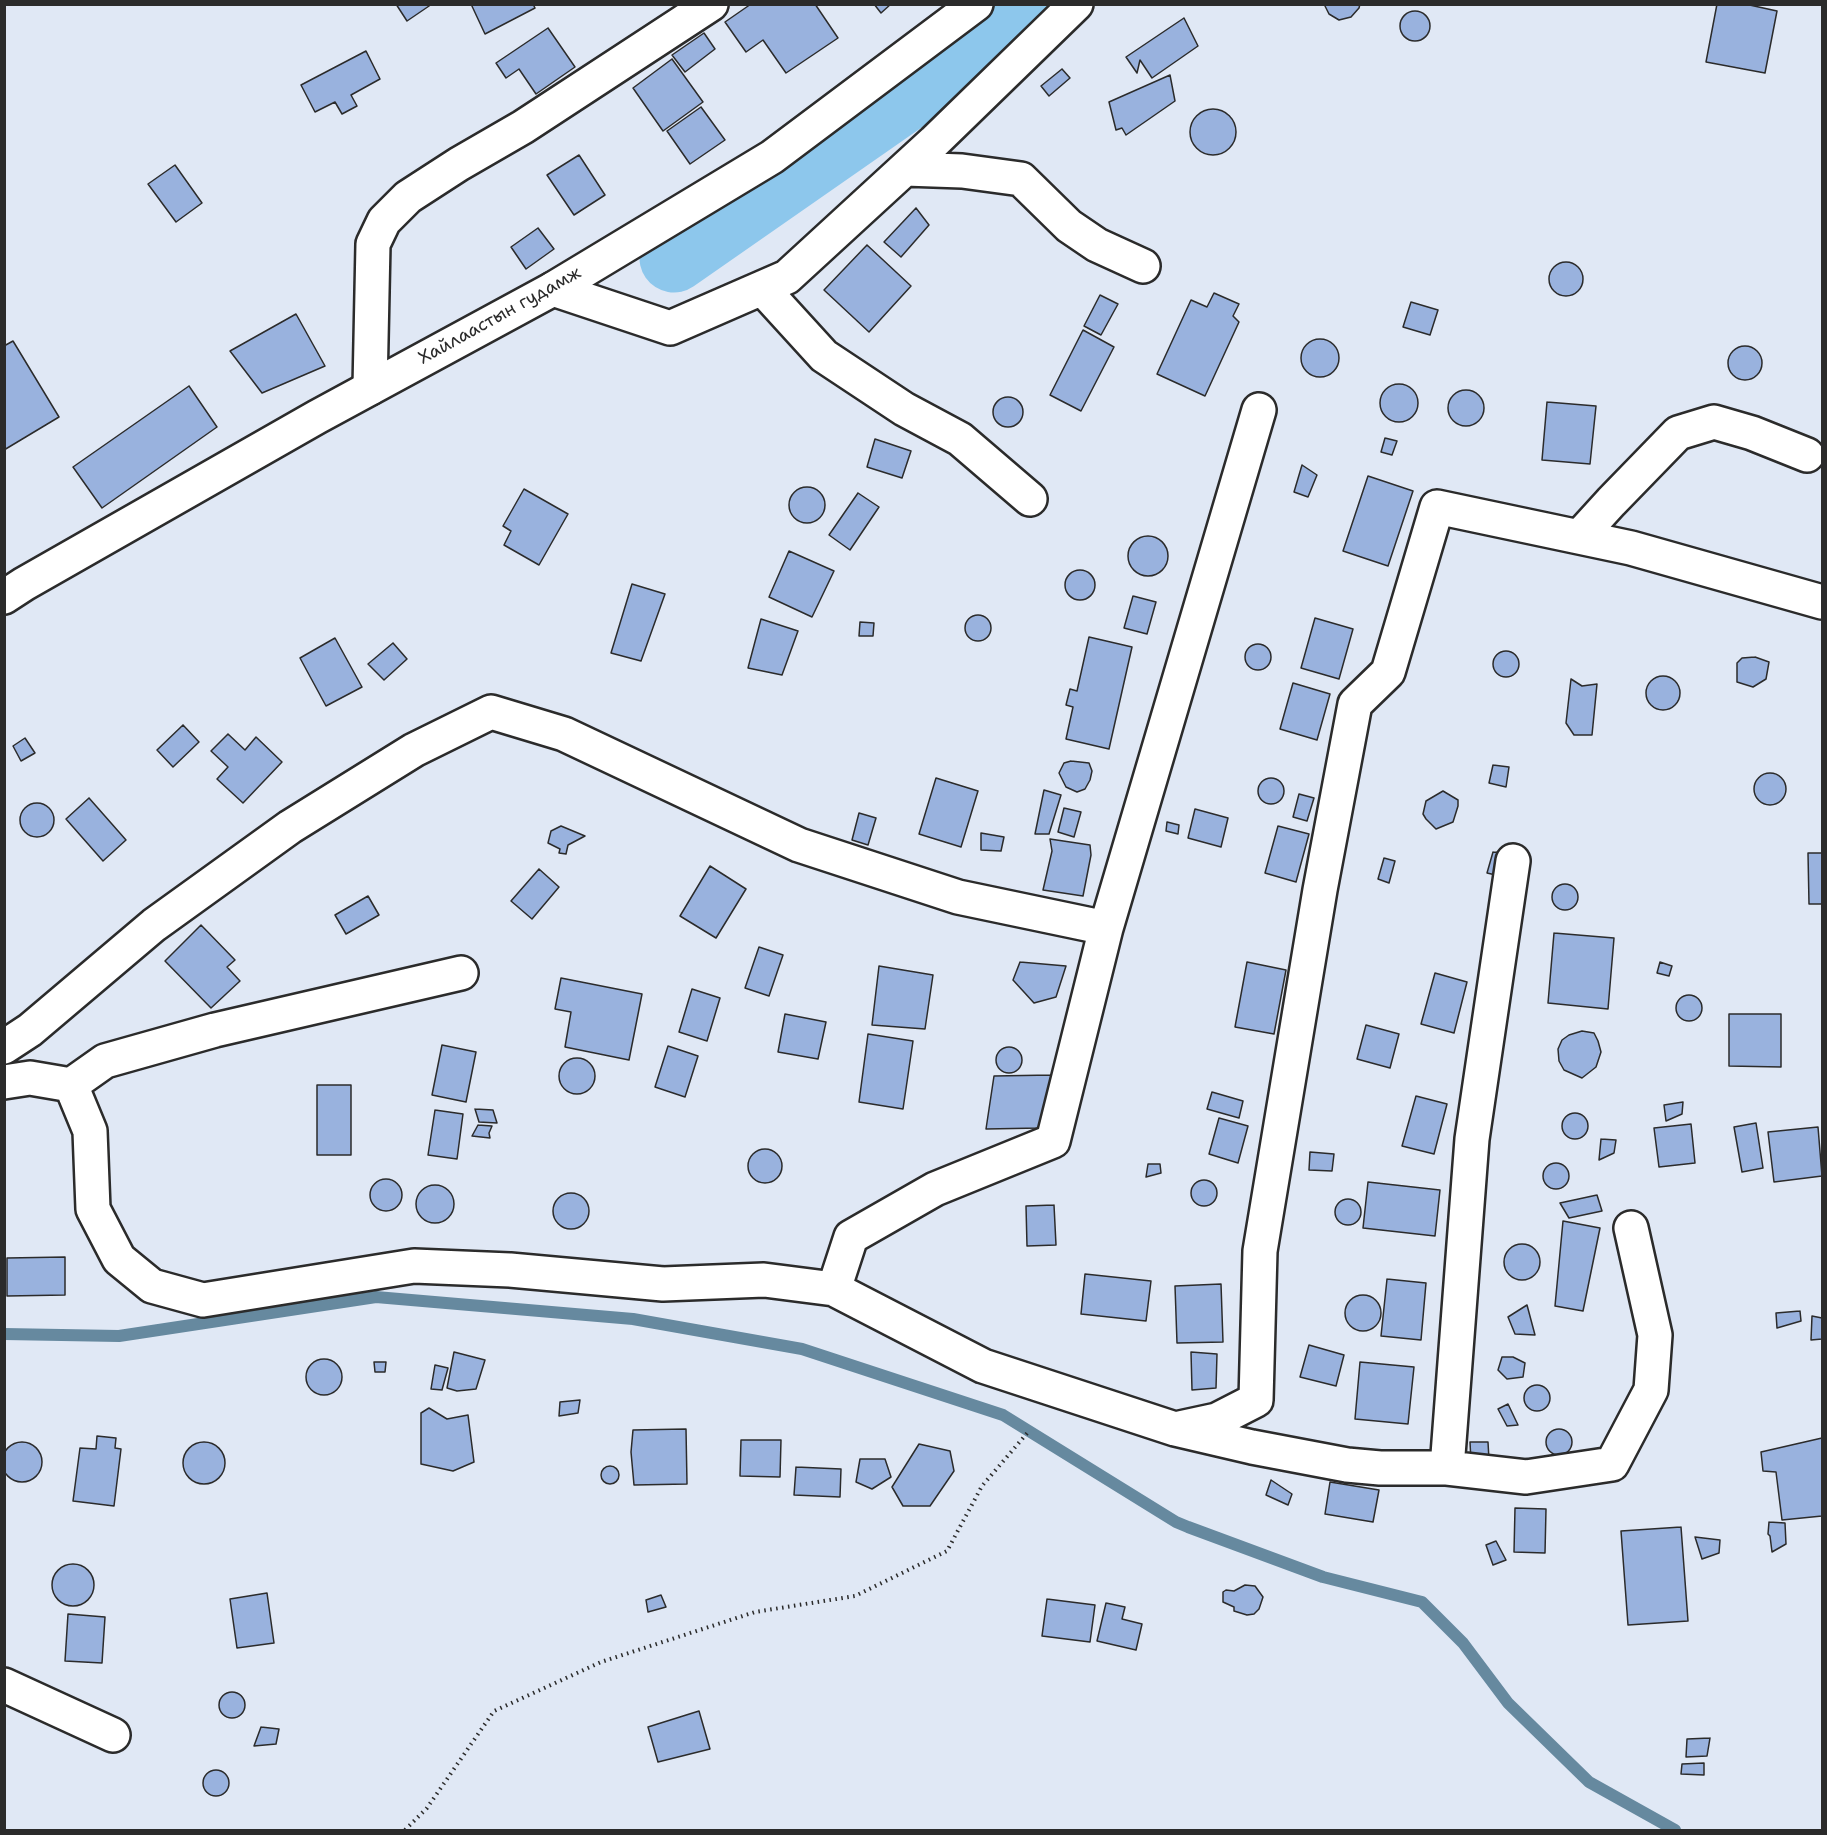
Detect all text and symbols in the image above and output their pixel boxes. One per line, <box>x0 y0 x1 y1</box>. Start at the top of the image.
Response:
street label: Хайлаастын гудамж <box>415 262 585 370</box>

